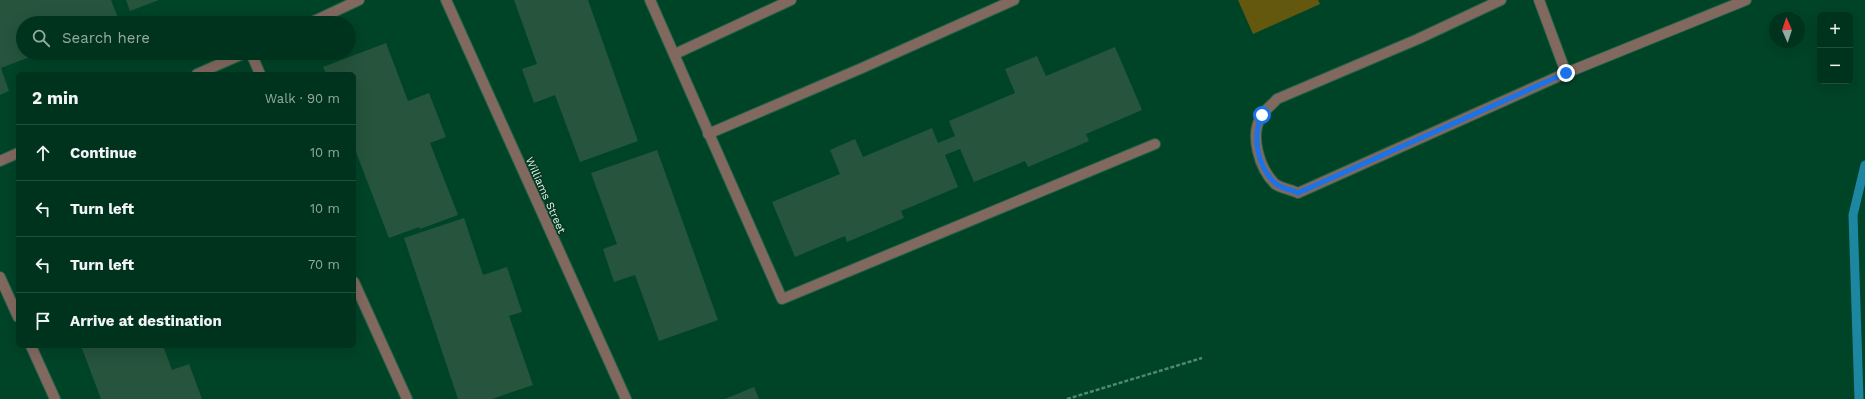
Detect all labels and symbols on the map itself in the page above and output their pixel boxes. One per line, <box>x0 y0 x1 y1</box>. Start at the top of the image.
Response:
north arrow <box>1769 12 1805 48</box>
route end <box>1557 64 1575 82</box>
route start <box>1253 106 1271 124</box>
street label: Williams Street <box>523 155 568 236</box>

